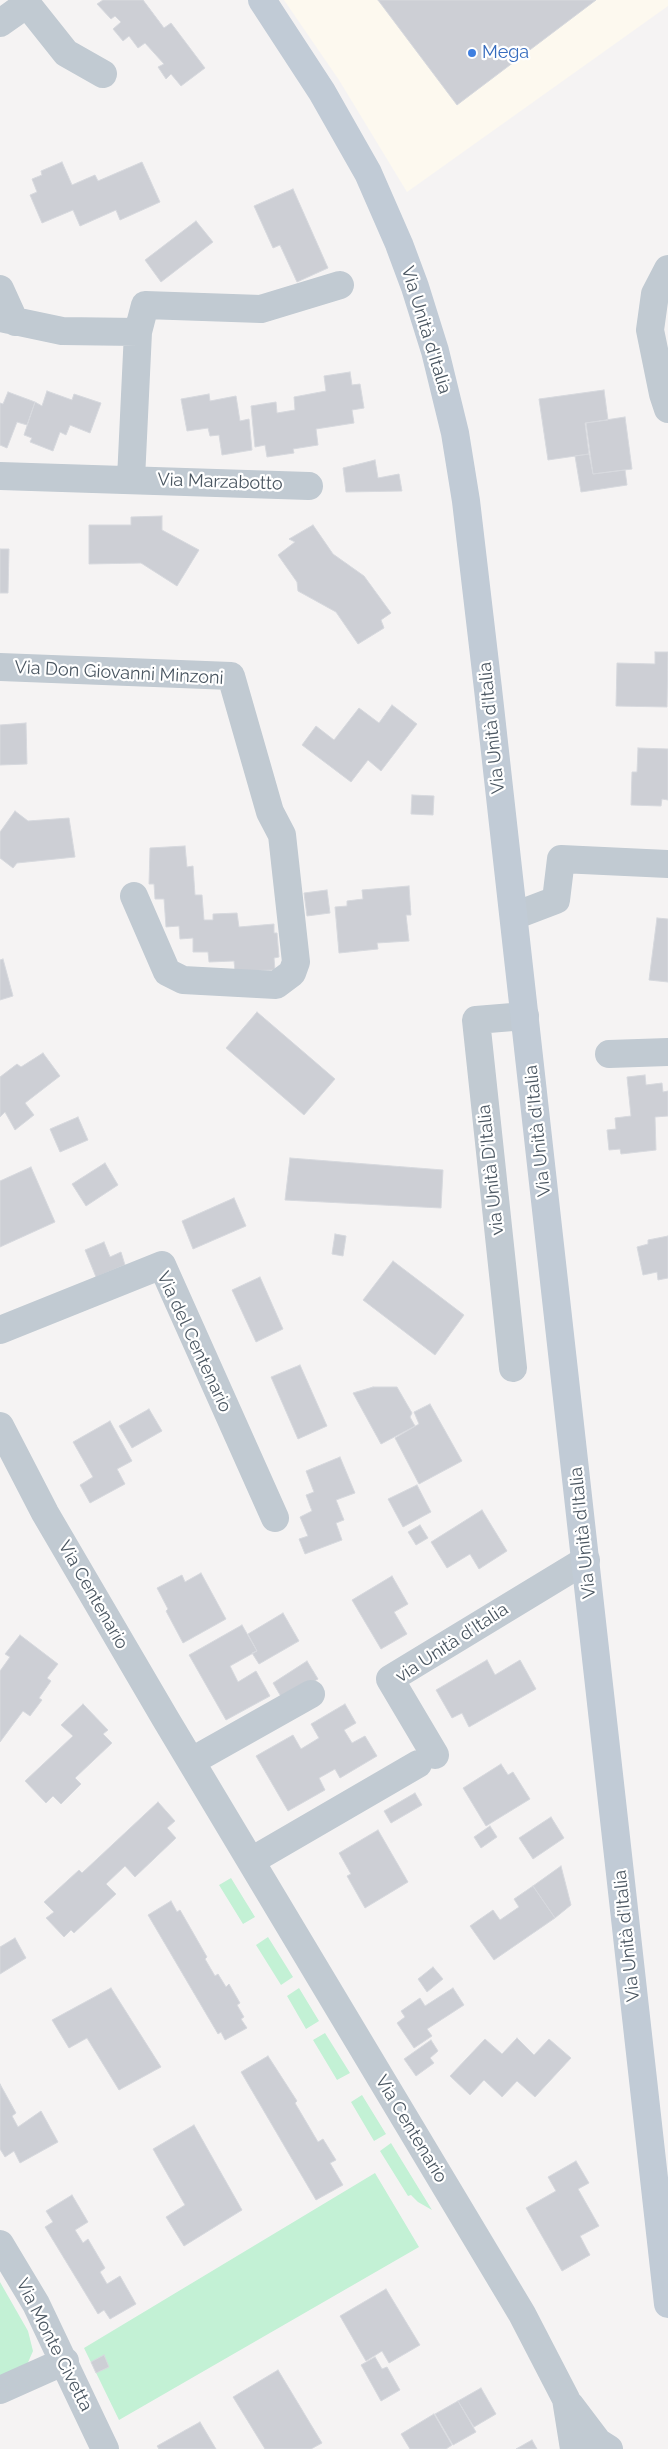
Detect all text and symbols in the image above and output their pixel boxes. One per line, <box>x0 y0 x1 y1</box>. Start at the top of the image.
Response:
place label: Mega <box>482 42 529 64</box>
marker: Mega <box>466 47 478 59</box>
street label: Via Unità d'Italia <box>396 264 456 396</box>
street label: Via Marzabotto <box>157 469 283 495</box>
street label: Via Don Giovanni Minzoni <box>14 657 224 689</box>
street label: Via Unità d'Italia <box>474 661 510 795</box>
street label: Via Unità d'Italia <box>520 1064 556 1198</box>
street label: via Unità D'Italia <box>473 1103 509 1237</box>
street label: Via del Centenario <box>152 1268 236 1416</box>
street label: Via Unità d'Italia <box>565 1466 601 1600</box>
street label: Via Centenario <box>53 1537 133 1653</box>
street label: via Unità d'Italia <box>392 1599 512 1687</box>
street label: Via Unità d'Italia <box>609 1869 645 2003</box>
street label: Via Centenario <box>370 2071 452 2187</box>
street label: Via Monte Civetta <box>11 2275 97 2415</box>

